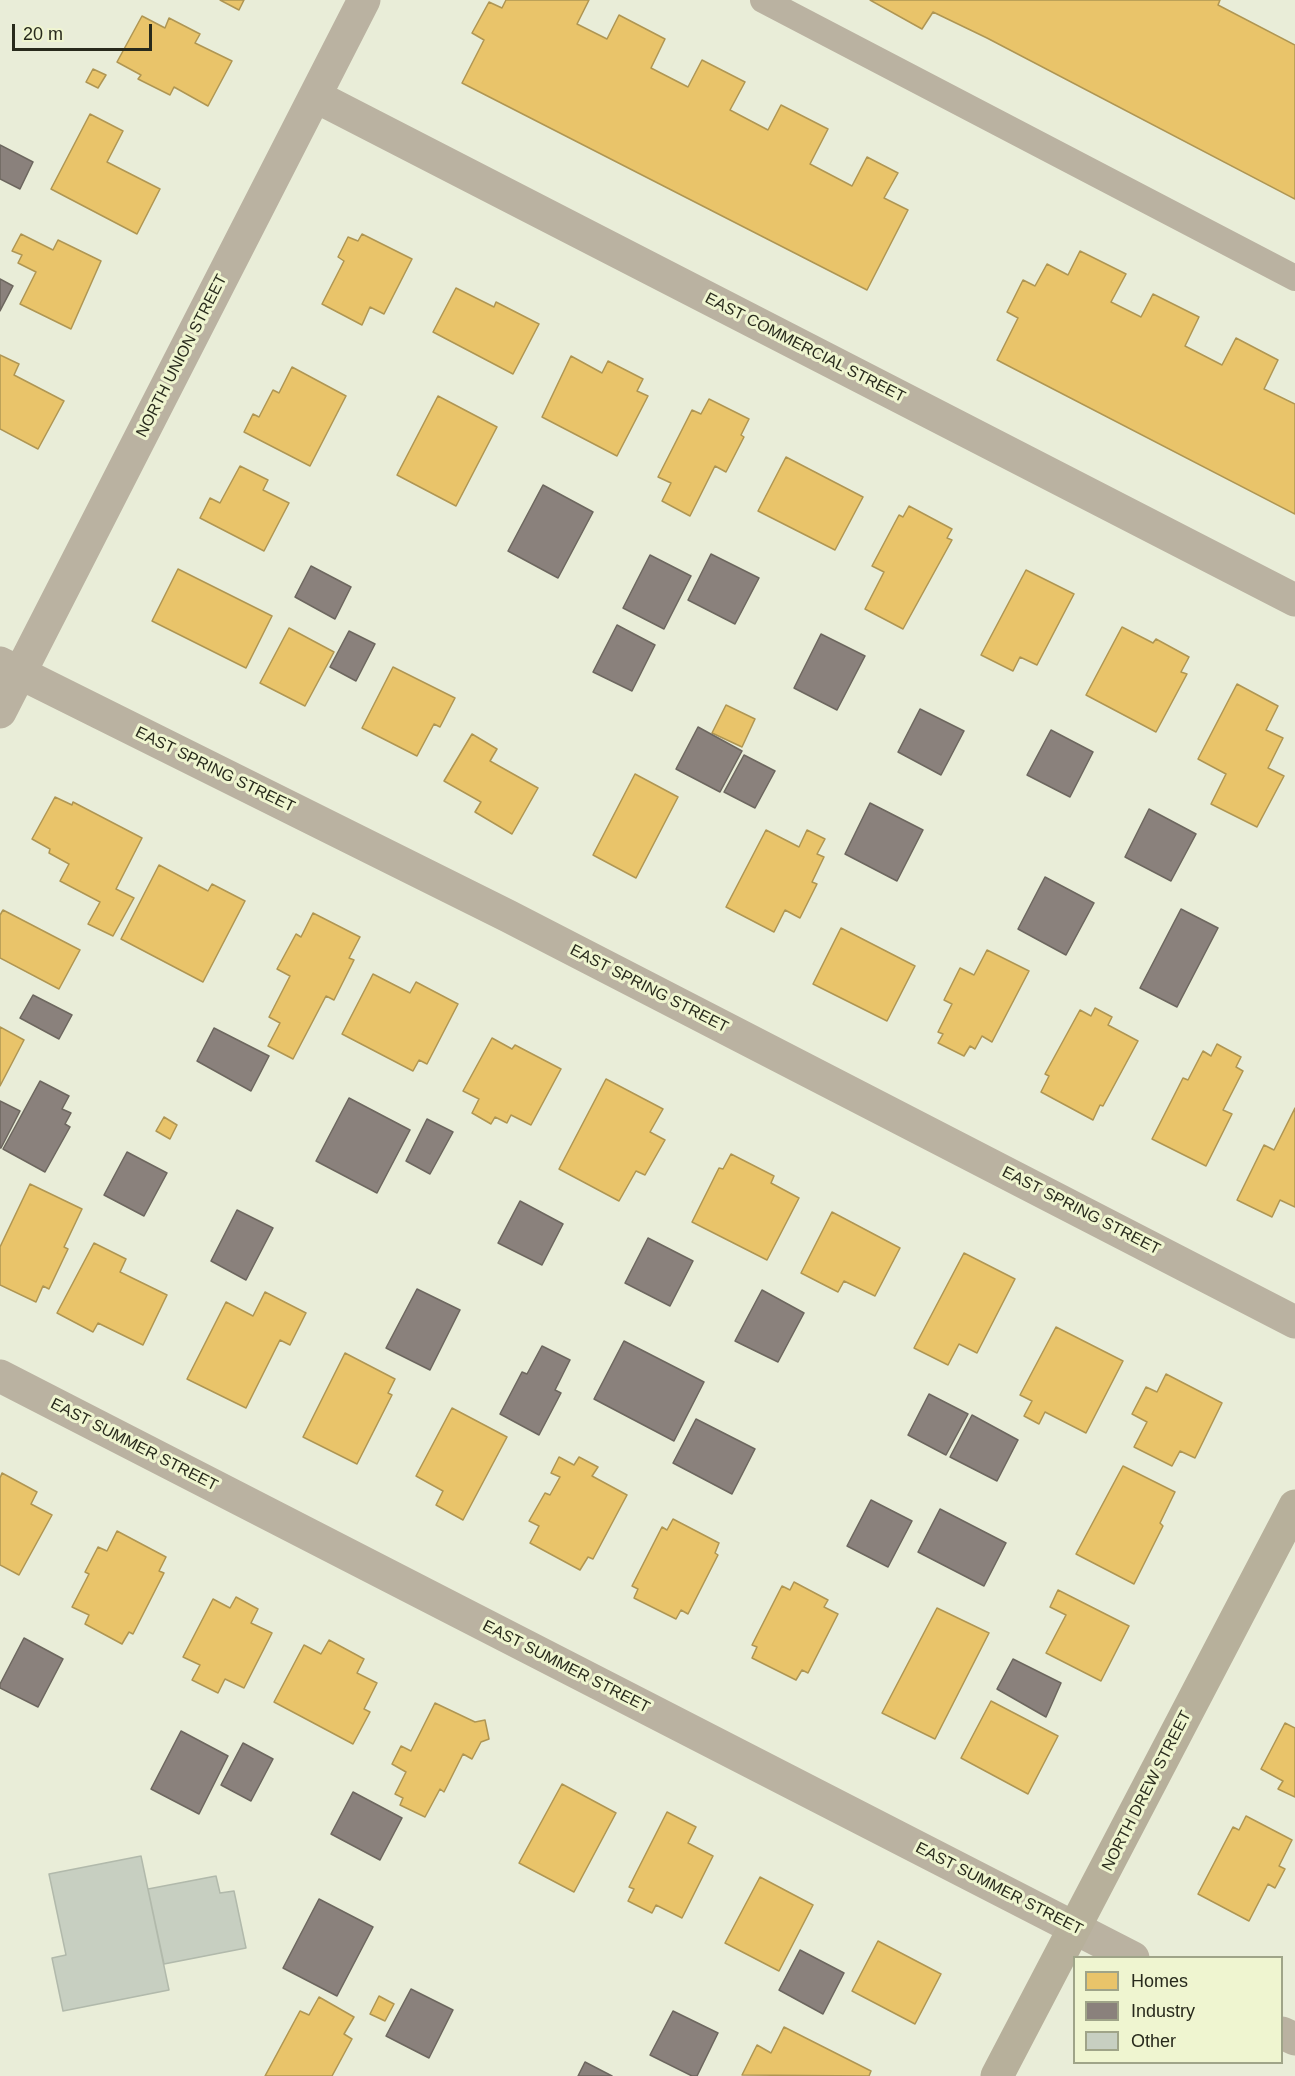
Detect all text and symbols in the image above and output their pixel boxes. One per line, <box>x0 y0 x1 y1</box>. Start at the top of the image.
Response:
scale bar <box>15 12 154 50</box>
text: 20 m <box>23 24 63 44</box>
street label: NORTH UNION STREET <box>133 271 231 441</box>
street label: EAST COMMERCIAL STREET <box>702 289 908 407</box>
street label: EAST SPRING STREET <box>132 723 298 817</box>
street label: EAST SPRING STREET <box>567 941 731 1037</box>
street label: EAST SPRING STREET <box>999 1163 1163 1259</box>
street label: EAST SUMMER STREET <box>47 1394 221 1496</box>
street label: EAST SUMMER STREET <box>479 1616 653 1718</box>
street label: NORTH DREW STREET <box>1098 1708 1196 1874</box>
street label: EAST SUMMER STREET <box>912 1838 1086 1940</box>
legend <box>1073 1956 1283 2064</box>
text: Homes <box>1131 1971 1188 1991</box>
text: Industry <box>1131 2001 1195 2021</box>
text: Other <box>1131 2031 1176 2051</box>

